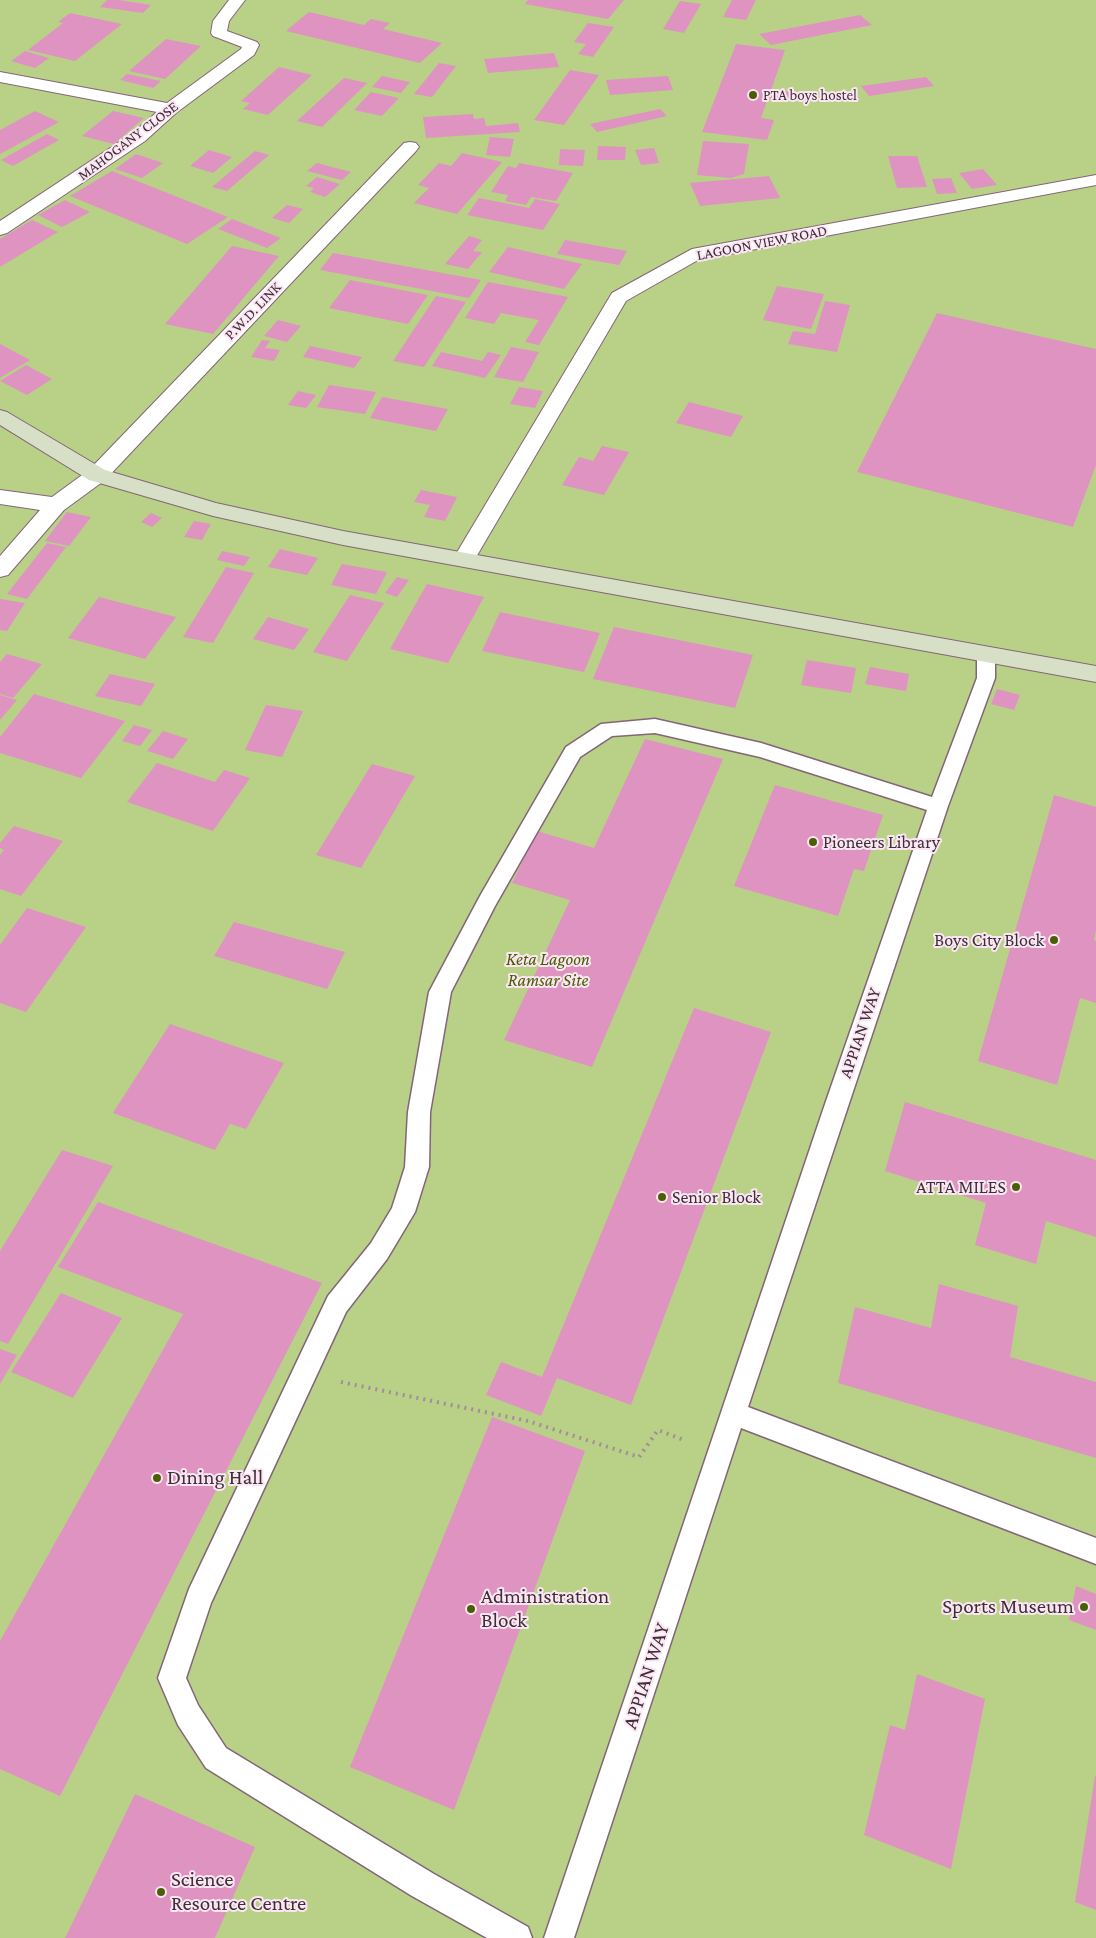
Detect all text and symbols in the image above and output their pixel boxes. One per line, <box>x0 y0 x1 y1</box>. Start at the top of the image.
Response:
place label: PTA boys hostel <box>763 86 857 104</box>
marker: PTA boys hostel <box>747 89 759 101</box>
street label: MAHOGANY CLOSE <box>74 97 182 185</box>
street label: LAGOON VIEW ROAD <box>695 222 829 264</box>
street label: P.W.D. LINK <box>221 278 285 344</box>
place label: Pioneers Library <box>823 831 940 853</box>
marker: Pioneers Library <box>807 836 819 848</box>
place label: Boys City Block <box>934 929 1044 951</box>
marker: Boys City Block <box>1048 934 1060 946</box>
park label: Keta Lagoon Ramsar Site <box>506 948 590 991</box>
street label: APPIAN WAY <box>834 985 886 1081</box>
place label: ATTA MILES <box>916 1176 1006 1198</box>
marker: ATTA MILES <box>1010 1181 1022 1193</box>
place label: Senior Block <box>672 1186 761 1208</box>
marker: Senior Block <box>656 1191 668 1203</box>
place label: Dining Hall <box>167 1465 263 1491</box>
marker: Dining Hall <box>151 1472 163 1484</box>
place label: Administration Block <box>481 1584 609 1634</box>
place label: Sports Museum <box>942 1594 1074 1620</box>
marker: Sports Museum <box>1078 1601 1090 1613</box>
marker: Administration Block <box>465 1603 477 1615</box>
street label: APPIAN WAY <box>617 1620 675 1732</box>
place label: Science Resource Centre <box>171 1867 306 1917</box>
marker: Science Resource Centre <box>155 1886 167 1898</box>

